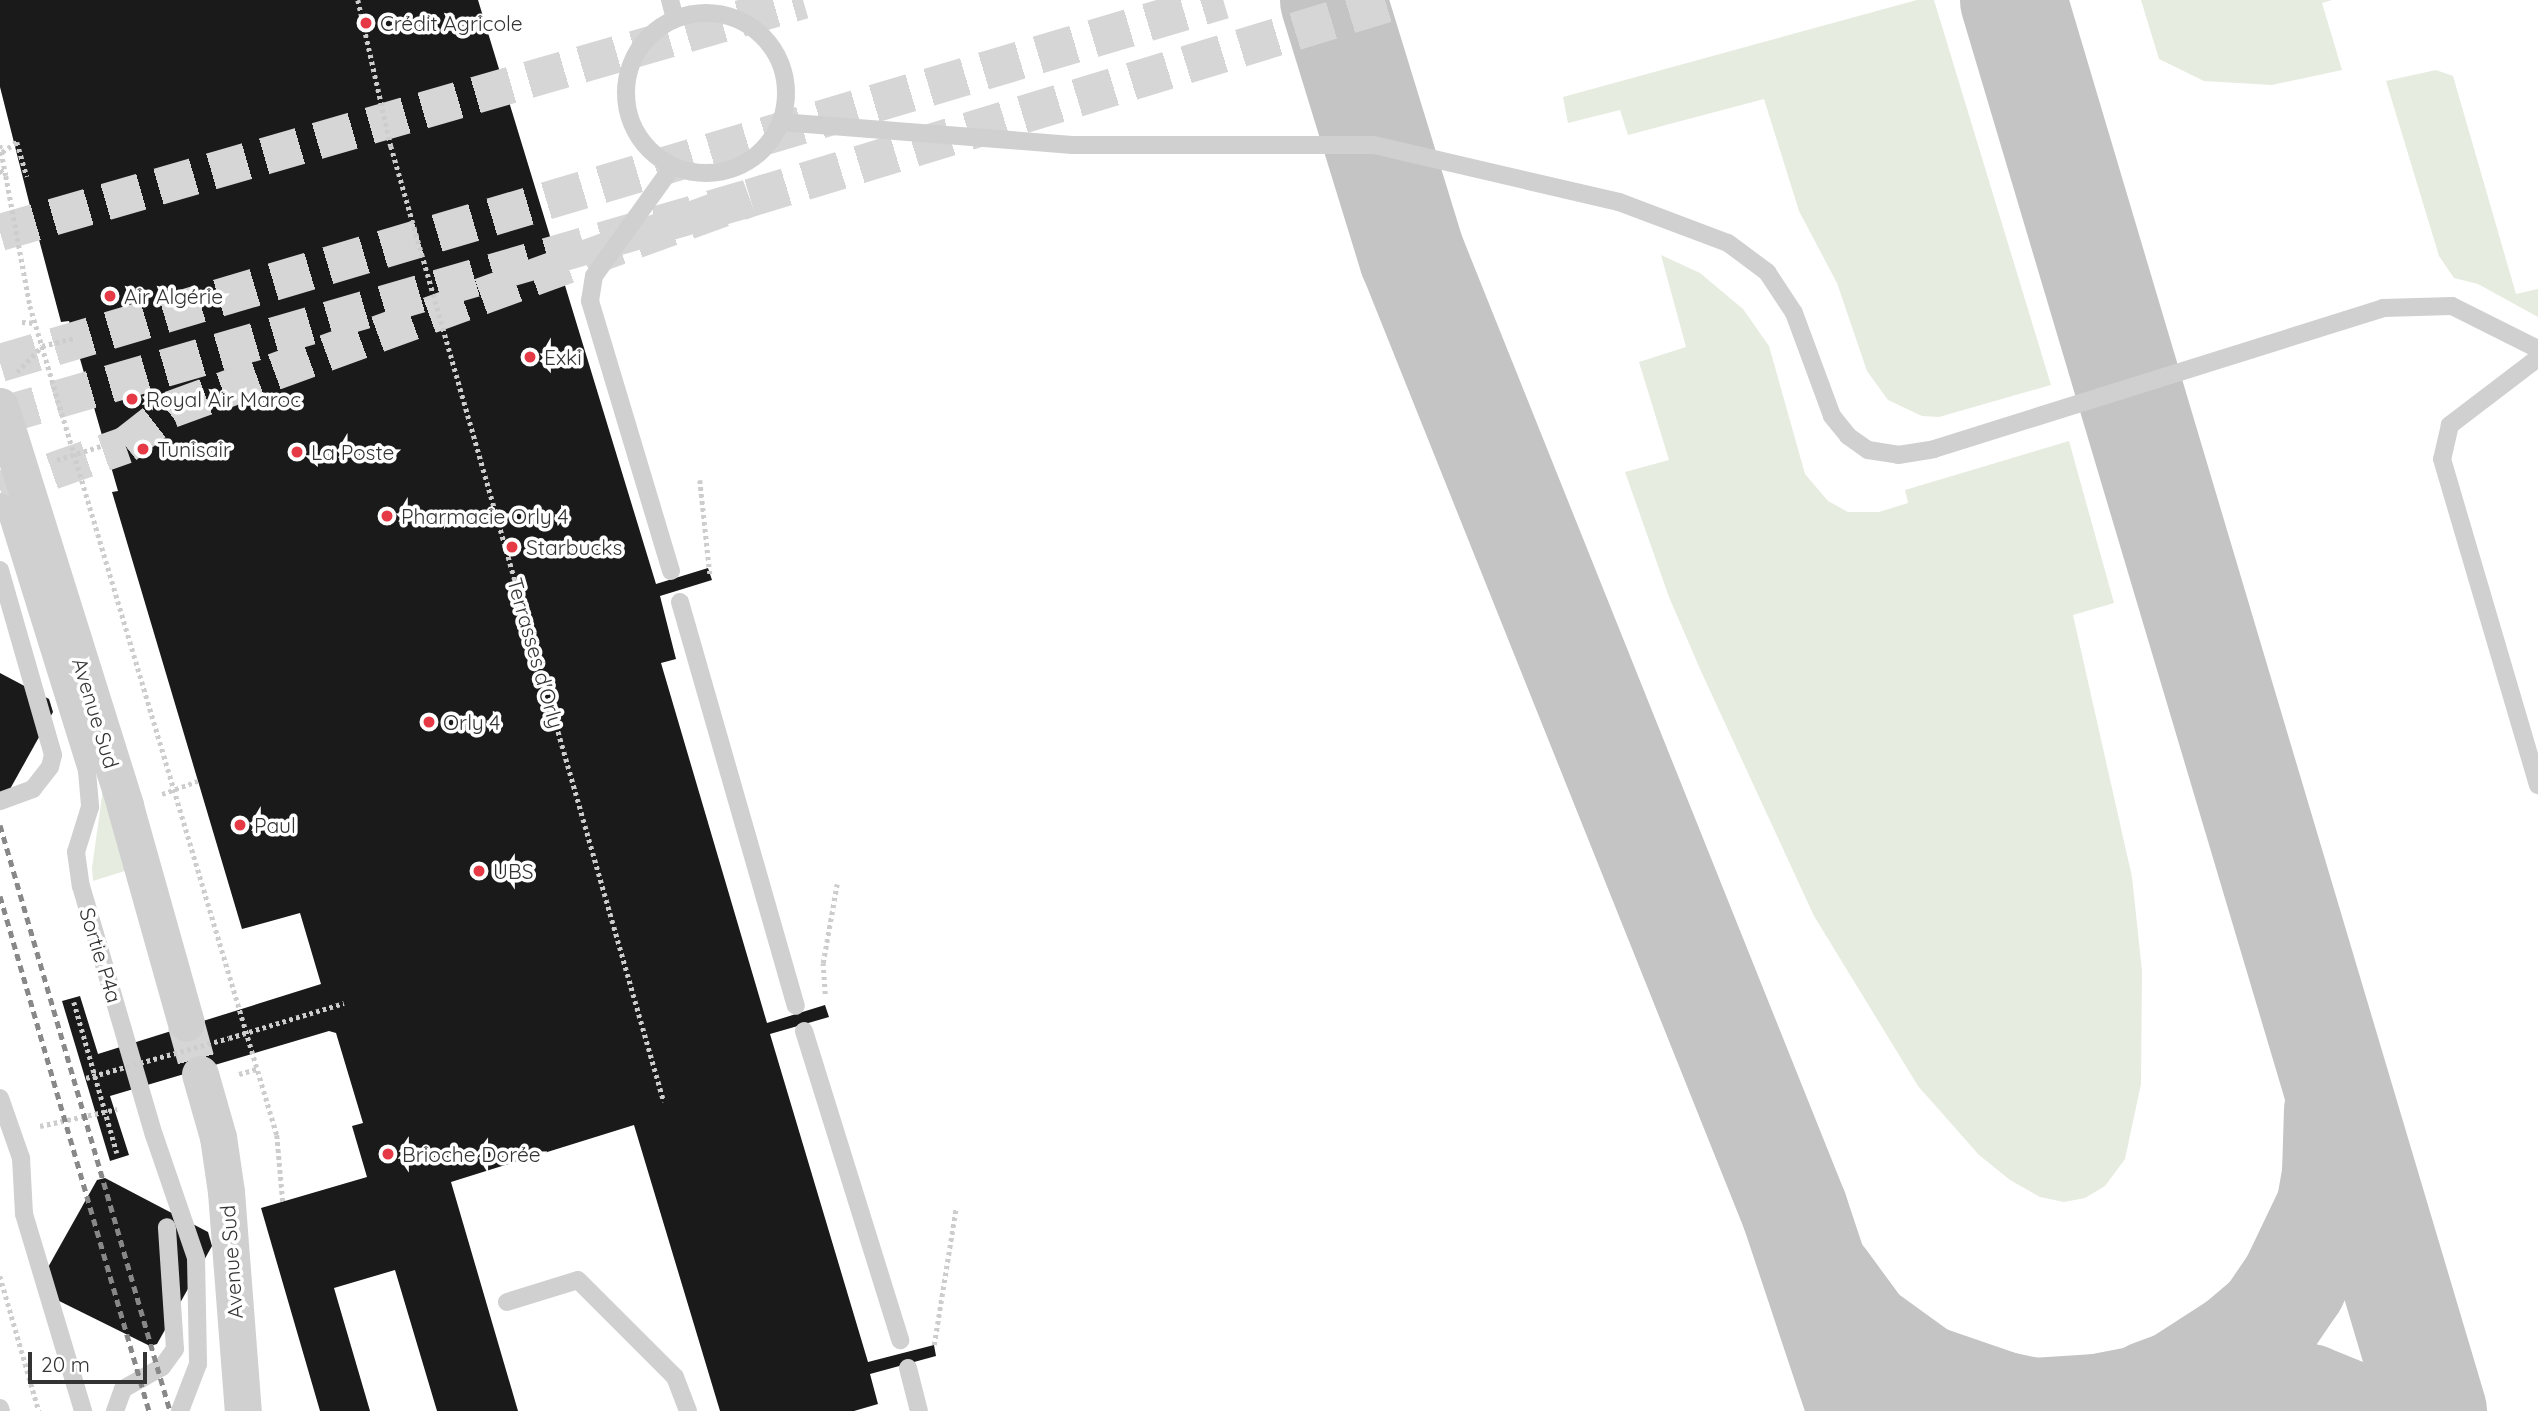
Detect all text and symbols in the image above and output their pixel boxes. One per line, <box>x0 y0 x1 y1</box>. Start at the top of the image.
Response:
place label: Crédit Agricole <box>380 10 523 36</box>
marker: Crédit Agricole <box>358 15 374 31</box>
place label: Air Algérie <box>124 283 223 309</box>
marker: Air Algérie <box>102 288 118 304</box>
place label: Exki <box>544 344 582 370</box>
marker: Exki <box>522 349 538 365</box>
place label: Royal Air Maroc <box>146 386 301 412</box>
marker: Royal Air Maroc <box>124 391 140 407</box>
place label: Tunisair <box>157 436 231 462</box>
place label: La Poste <box>311 439 394 465</box>
marker: Tunisair <box>135 441 151 457</box>
marker: La Poste <box>289 444 305 460</box>
place label: Pharmacie Orly 4 <box>401 503 569 529</box>
marker: Pharmacie Orly 4 <box>379 508 395 524</box>
place label: Starbucks <box>526 534 622 560</box>
marker: Starbucks <box>504 539 520 555</box>
street label: Terrasses d'Orly <box>502 575 570 731</box>
street label: Avenue Sud <box>67 655 125 771</box>
place label: Orly 4 <box>443 709 500 735</box>
marker: Orly 4 <box>421 714 437 730</box>
place label: Paul <box>254 812 296 838</box>
marker: Paul <box>232 817 248 833</box>
place label: UBS <box>493 858 533 884</box>
marker: UBS <box>471 863 487 879</box>
street label: Sortie P4a <box>75 904 127 1006</box>
place label: Brioche Dorée <box>402 1141 541 1167</box>
marker: Brioche Dorée <box>380 1146 396 1162</box>
street label: Avenue Sud <box>214 1204 248 1320</box>
scale bar <box>32 1338 150 1382</box>
text: 20 m <box>41 1351 90 1377</box>

